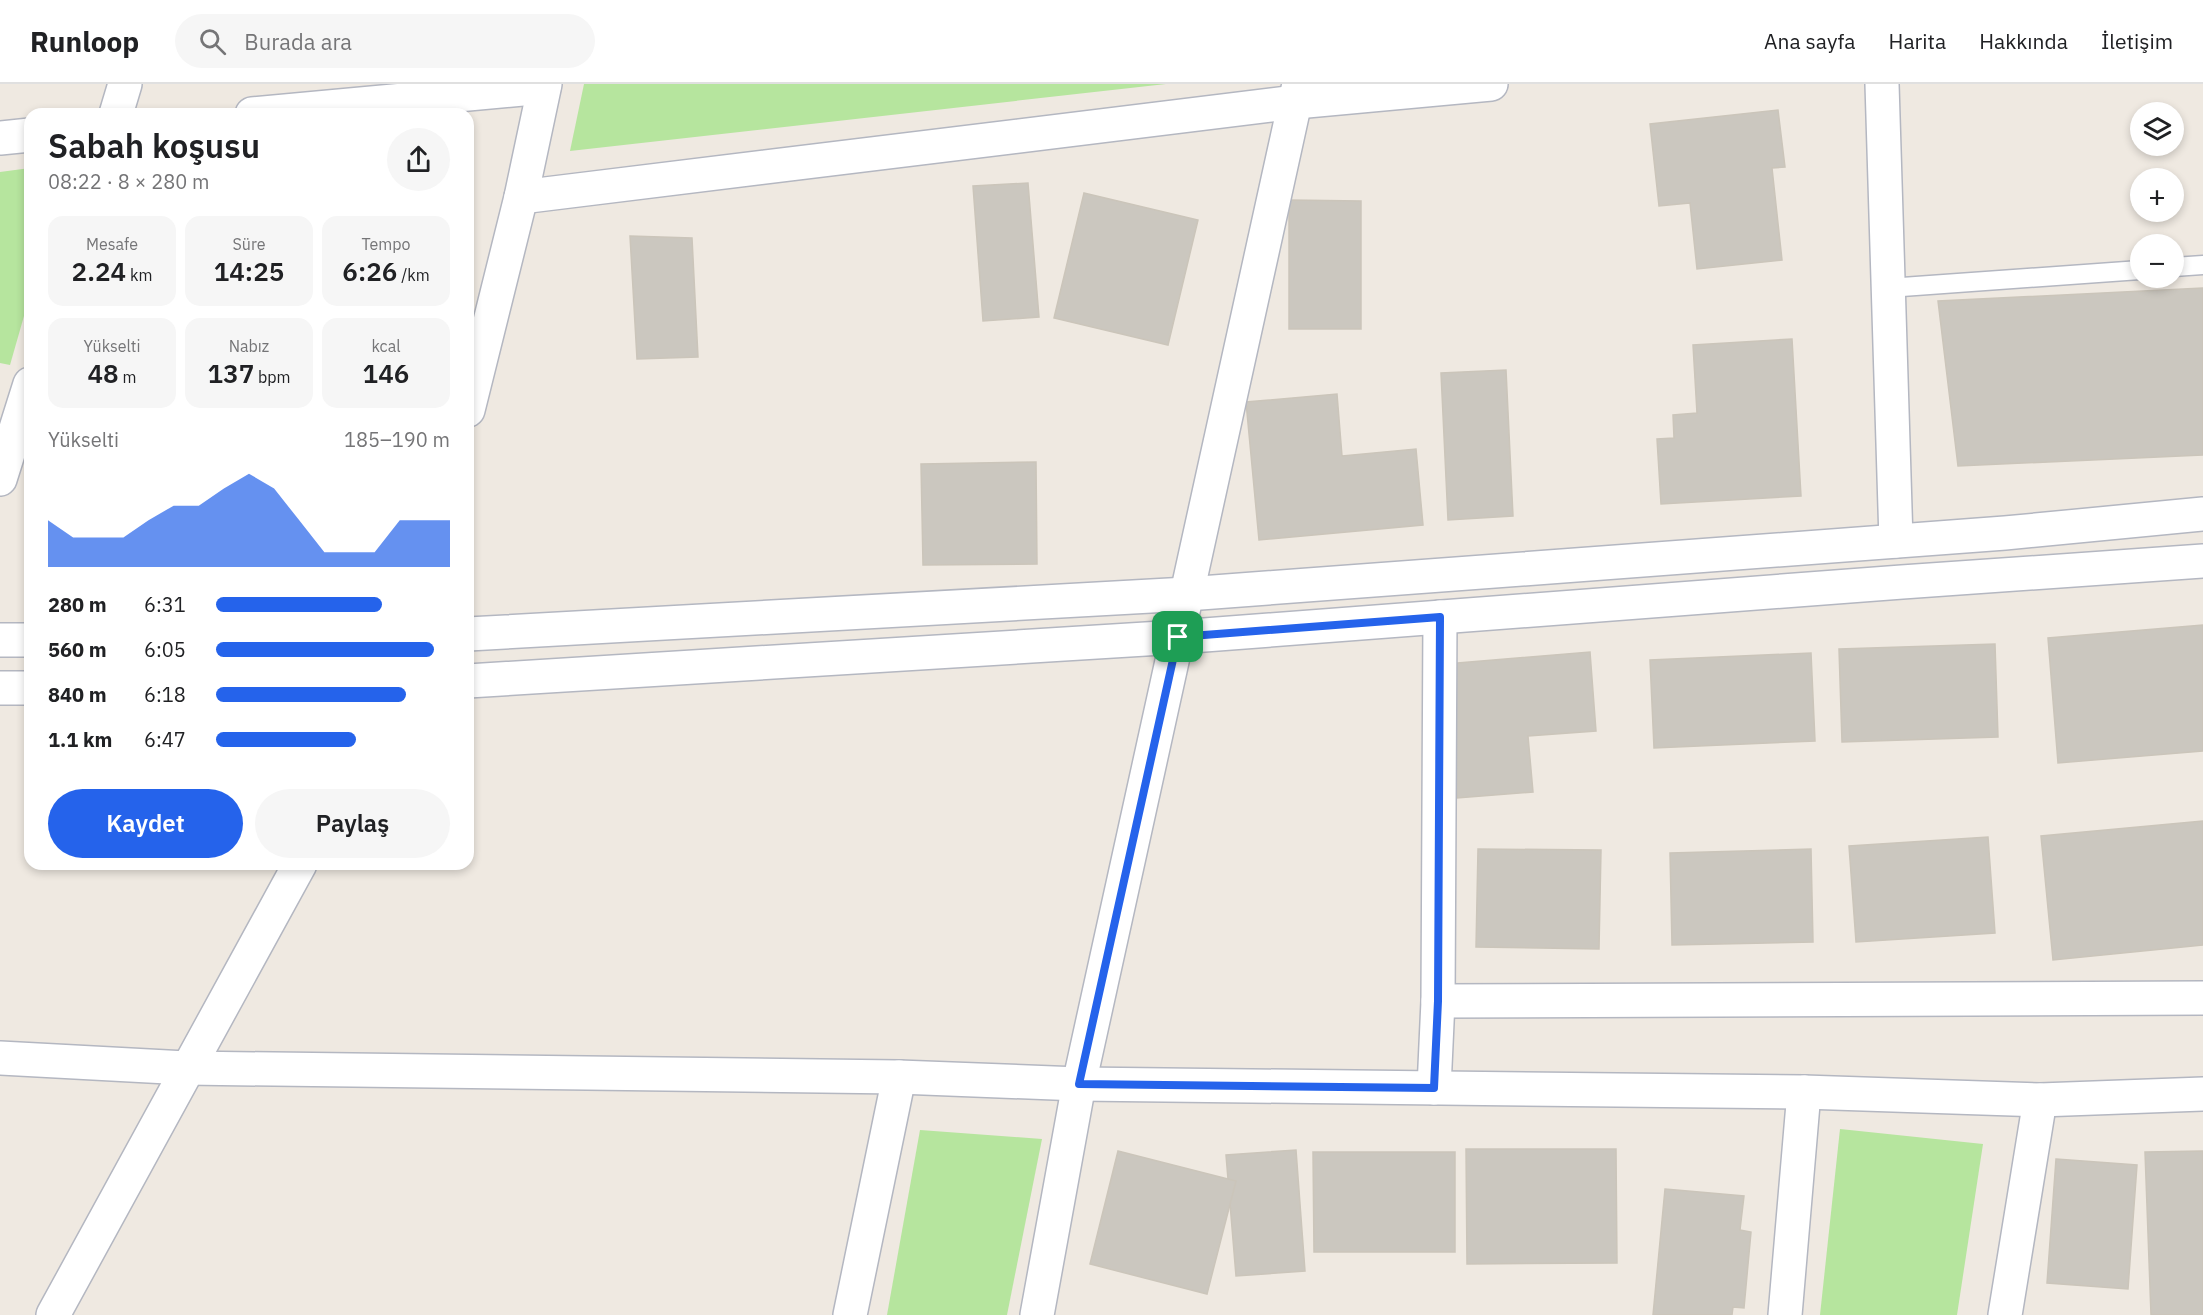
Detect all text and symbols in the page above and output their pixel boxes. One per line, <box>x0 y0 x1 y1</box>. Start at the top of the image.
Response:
search box <box>175 14 595 68</box>
text: Runloop <box>30 23 139 60</box>
icon: search <box>196 25 229 58</box>
text: Burada ara <box>244 27 352 56</box>
text: Ana sayfa <box>1764 27 1856 55</box>
text: Harita <box>1889 27 1946 55</box>
text: Hakkında <box>1979 27 2068 55</box>
text: İletişim <box>2101 27 2173 55</box>
map controls <box>2130 102 2184 288</box>
button: layers <box>2130 102 2184 156</box>
text: Sabah koşusu <box>48 124 260 167</box>
button: share <box>387 128 450 191</box>
text: 08:22 · 8 × 280 m <box>48 168 209 195</box>
button: + <box>2130 168 2184 222</box>
text: Mesafe <box>86 234 138 254</box>
text: Süre <box>233 234 265 254</box>
text: Tempo <box>361 234 411 254</box>
button: − <box>2130 234 2184 288</box>
text: 2.24 <box>72 254 126 288</box>
text: 14:25 <box>214 254 284 288</box>
text: 6:26 <box>342 254 397 288</box>
text: km <box>126 265 152 285</box>
text: /km <box>397 265 430 285</box>
text: Yükselti <box>84 336 140 356</box>
text: Nabız <box>229 336 269 356</box>
text: kcal <box>371 336 401 356</box>
text: 48 <box>88 356 119 390</box>
text: 137 <box>207 356 254 390</box>
text: 146 <box>363 356 409 390</box>
text: m <box>119 367 136 387</box>
text: bpm <box>254 367 291 387</box>
text: Yükselti <box>48 426 119 453</box>
text: 185–190 m <box>344 426 450 453</box>
text: 280 m <box>48 591 107 618</box>
text: 6:31 <box>144 591 186 618</box>
pin <box>1152 611 1203 662</box>
icon: arrive <box>1161 620 1194 653</box>
text: 560 m <box>48 636 107 663</box>
text: 6:05 <box>144 636 186 663</box>
text: 840 m <box>48 681 107 708</box>
text: 6:18 <box>144 681 186 708</box>
text: 1.1 km <box>48 726 112 753</box>
text: 6:47 <box>144 726 186 753</box>
button: Kaydet <box>48 789 243 858</box>
button: Paylaş <box>255 789 450 858</box>

